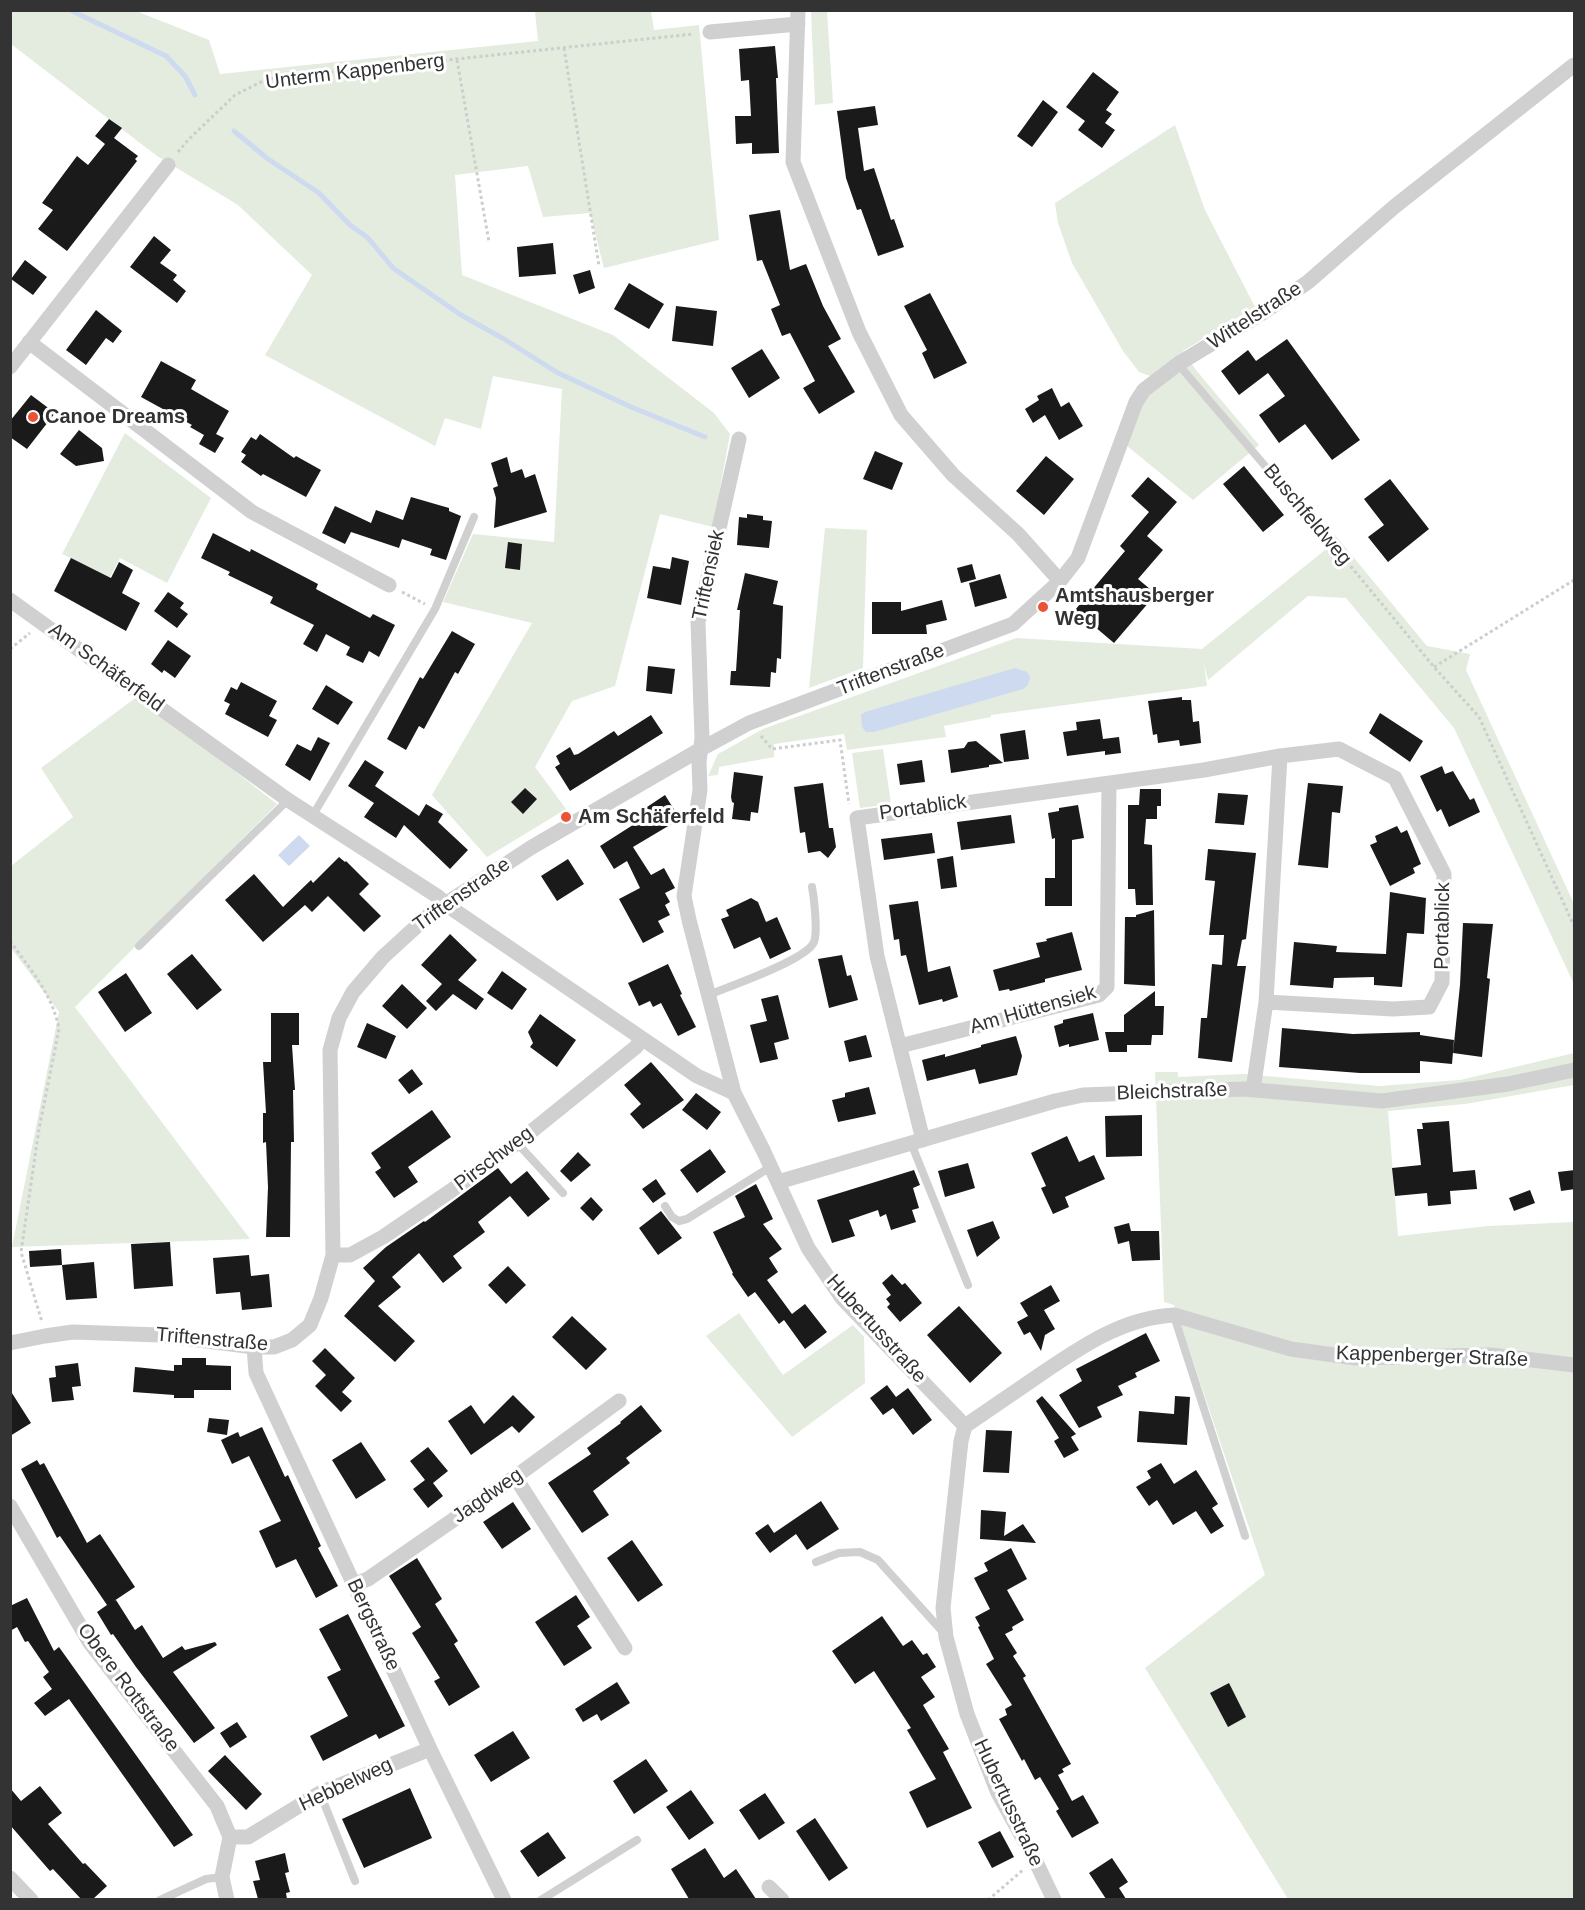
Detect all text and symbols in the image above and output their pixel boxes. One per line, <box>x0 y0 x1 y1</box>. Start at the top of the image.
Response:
street label: Unterm Kappenberg <box>264 49 446 95</box>
street label: Wittelstraße <box>1204 277 1306 355</box>
place label: Canoe Dreams <box>45 405 185 429</box>
marker: Canoe Dreams <box>26 410 40 424</box>
street label: Buschfeldweg <box>1258 460 1356 570</box>
street label: Triftensiek <box>688 528 730 622</box>
place label: Amtshausberger Weg <box>1055 584 1214 631</box>
marker: Amtshausberger Weg <box>1036 600 1050 614</box>
street label: Am Schäferfeld <box>44 618 168 718</box>
street label: Triftenstraße <box>834 639 948 701</box>
street label: Portablick <box>878 790 968 826</box>
place label: Am Schäferfeld <box>578 805 725 829</box>
marker: Am Schäferfeld <box>559 810 573 824</box>
street label: Triftenstraße <box>409 853 515 937</box>
street label: Portablick <box>1430 882 1456 970</box>
street label: Am Hüttensiek <box>967 981 1099 1039</box>
street label: Bleichstraße <box>1116 1078 1228 1106</box>
street label: Pirschweg <box>450 1122 538 1196</box>
street label: Hubertusstraße <box>821 1270 931 1388</box>
street label: Triftenstraße <box>155 1323 269 1357</box>
street label: Kappenberger Straße <box>1335 1342 1529 1372</box>
street label: Jagdweg <box>448 1463 528 1529</box>
street label: Bergstraße <box>341 1575 405 1675</box>
street label: Obere Rottstraße <box>72 1619 184 1757</box>
street label: Hubertusstraße <box>968 1735 1048 1871</box>
street label: Hebbelweg <box>296 1753 396 1817</box>

